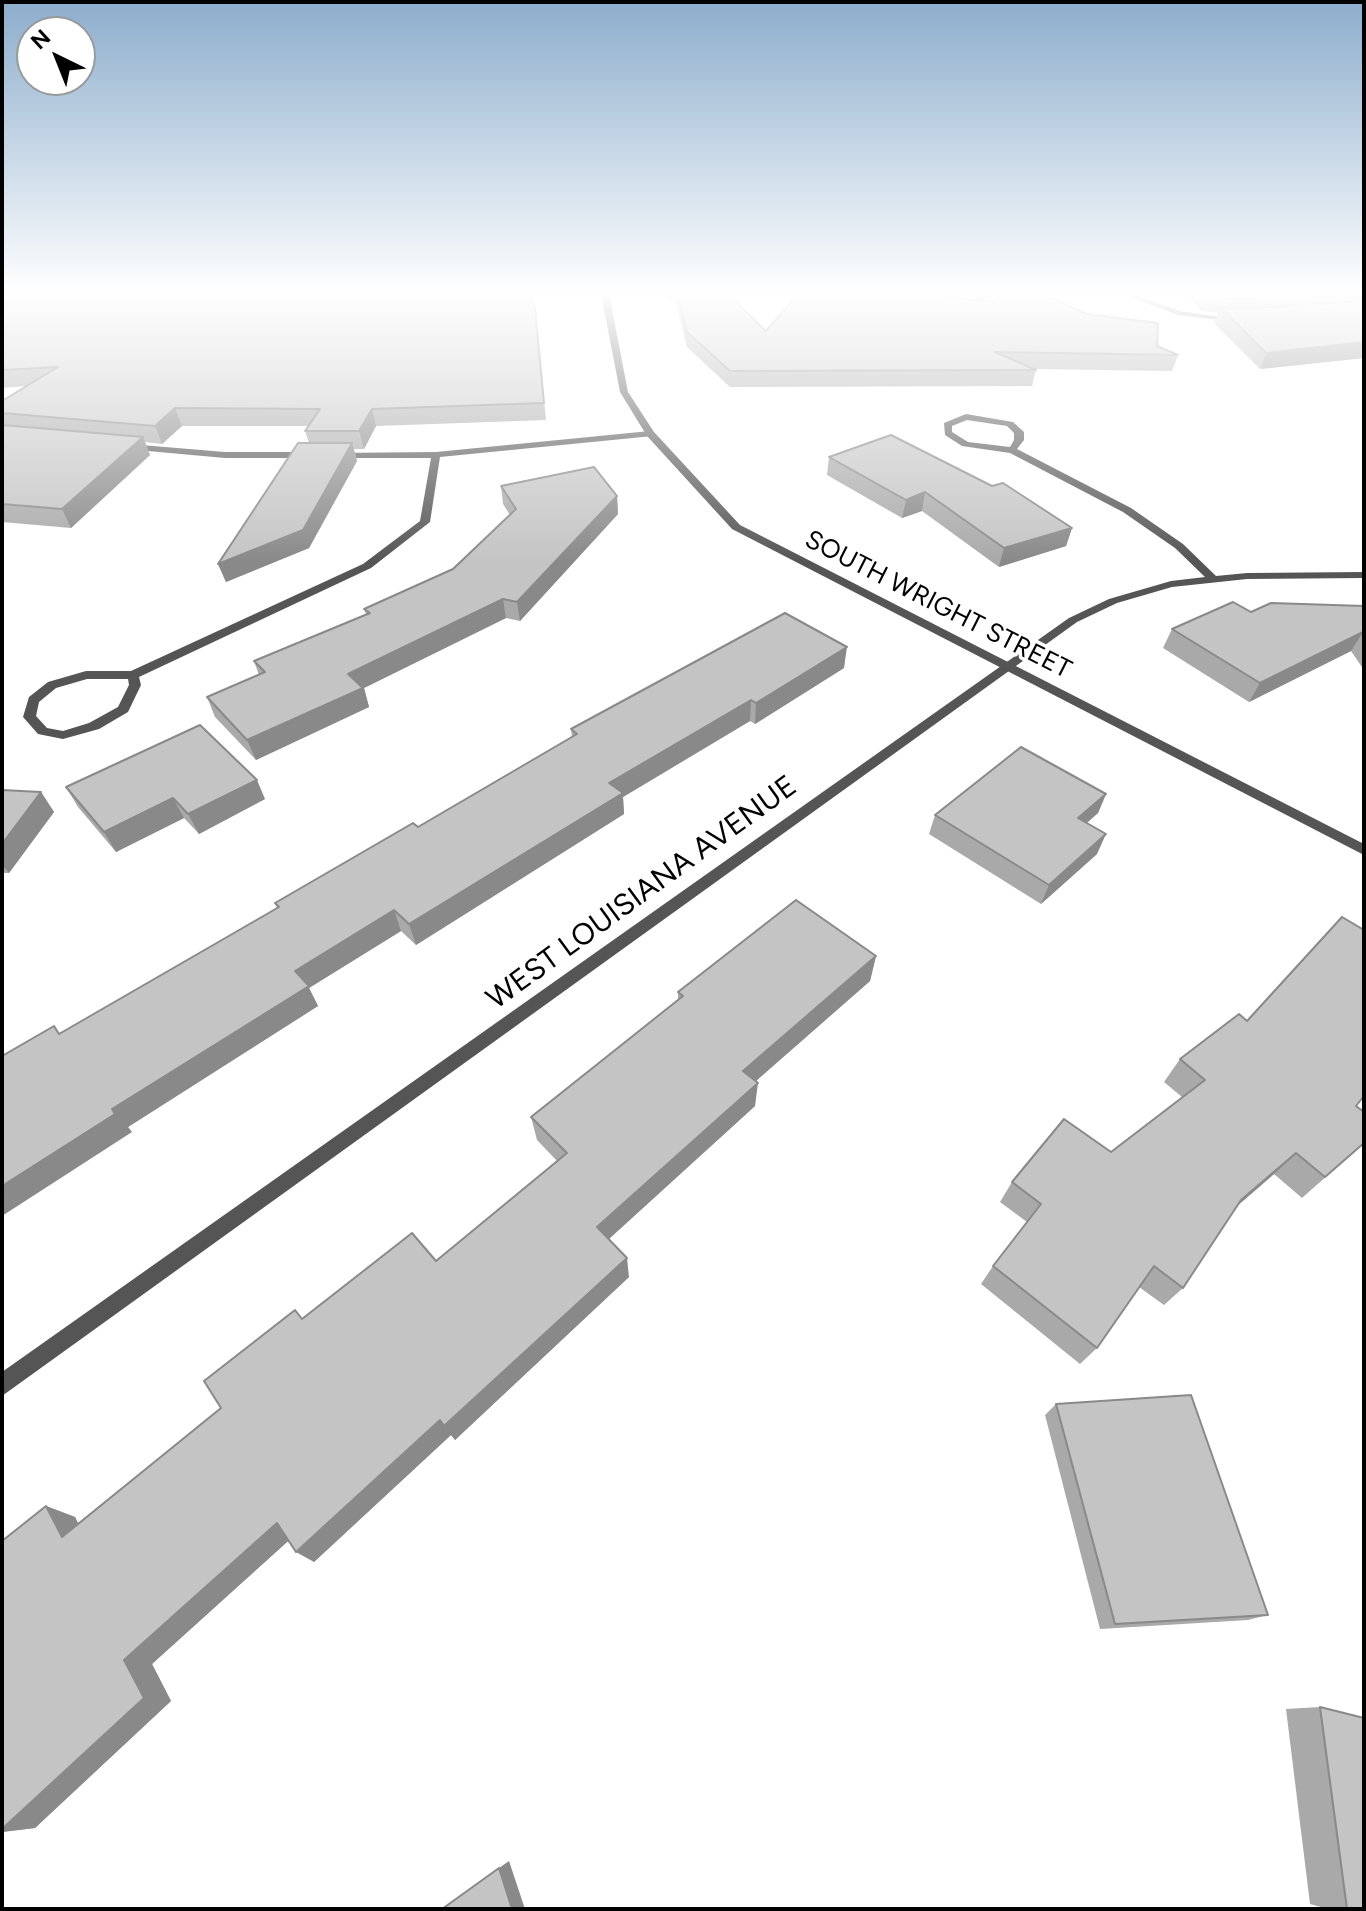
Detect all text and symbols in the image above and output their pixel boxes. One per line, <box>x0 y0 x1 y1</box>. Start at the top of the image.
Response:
north arrow <box>16 16 96 96</box>
text: N <box>25 24 56 55</box>
street label: SOUTH WRIGHT STREET <box>800 524 1076 686</box>
street label: WEST LOUISIANA AVENUE <box>480 768 804 1018</box>

